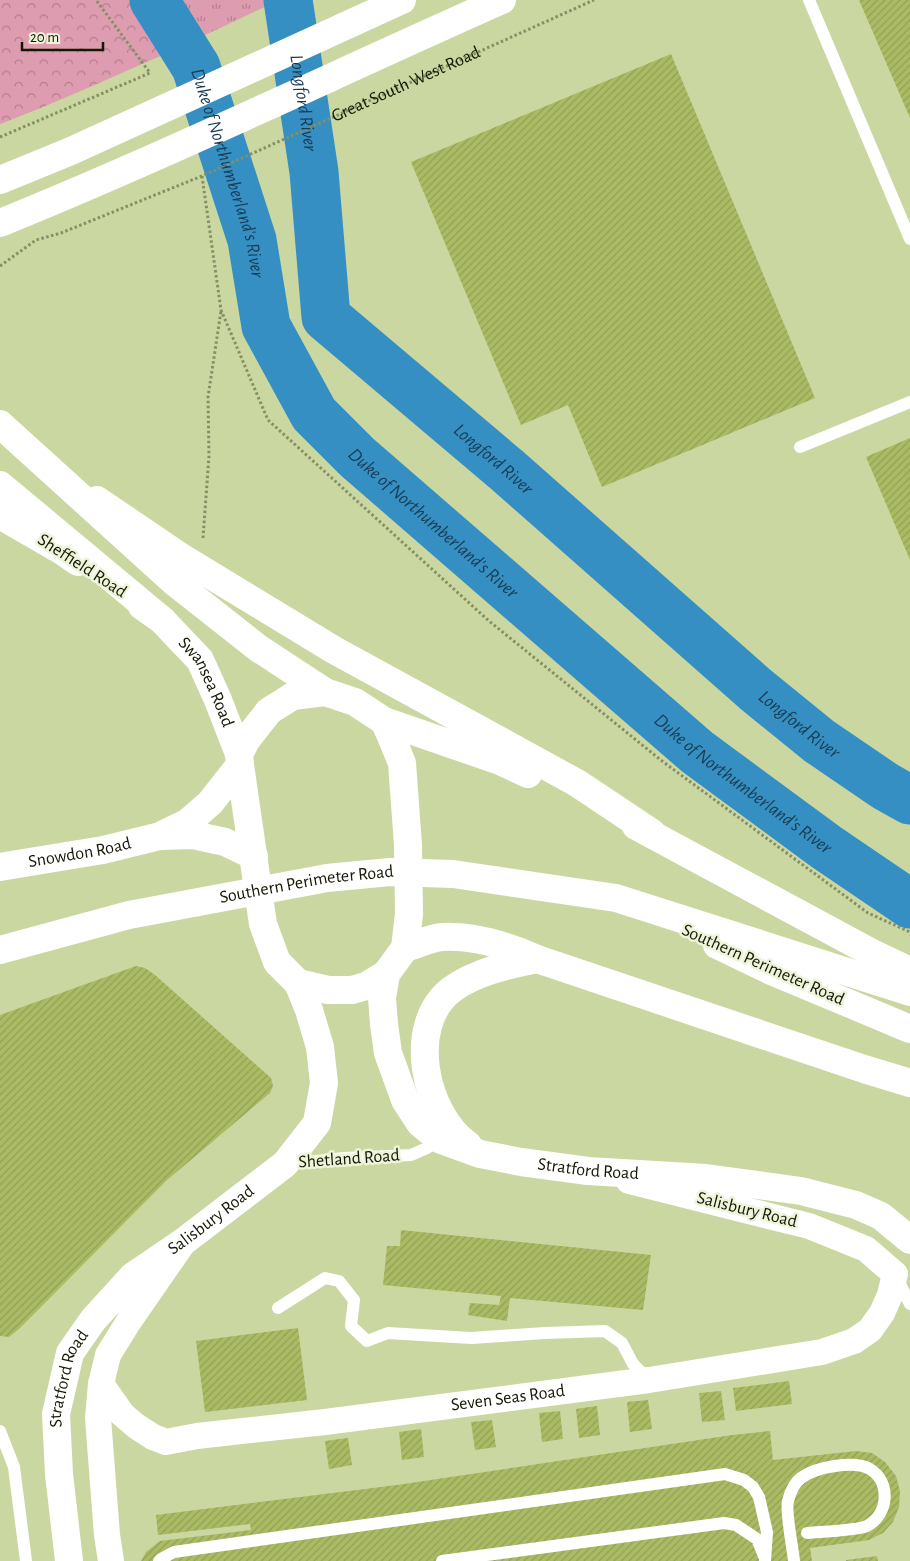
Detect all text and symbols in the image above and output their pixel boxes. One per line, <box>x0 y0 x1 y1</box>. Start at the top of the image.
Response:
scale bar <box>22 20 104 52</box>
text: 20 m <box>30 30 59 45</box>
street label: Great South West Road <box>329 43 483 126</box>
water label: Longford River <box>287 53 320 153</box>
water label: Duke of Northumberland's River <box>188 66 268 280</box>
water label: Longford River <box>450 420 537 498</box>
water label: Duke of Northumberland's River <box>345 445 522 602</box>
street label: Sheffield Road <box>34 531 130 601</box>
street label: Swansea Road <box>175 634 237 730</box>
water label: Longford River <box>755 687 844 762</box>
water label: Duke of Northumberland's River <box>651 710 836 858</box>
street label: Snowdon Road <box>27 834 133 871</box>
street label: Southern Perimeter Road <box>218 863 394 907</box>
street label: Southern Perimeter Road <box>679 921 847 1009</box>
street label: Shetland Road <box>298 1146 400 1172</box>
street label: Stratford Road <box>536 1155 639 1183</box>
street label: Salisbury Road <box>165 1182 258 1258</box>
street label: Salisbury Road <box>695 1189 799 1231</box>
street label: Stratford Road <box>47 1327 92 1428</box>
street label: Seven Seas Road <box>450 1382 566 1415</box>

